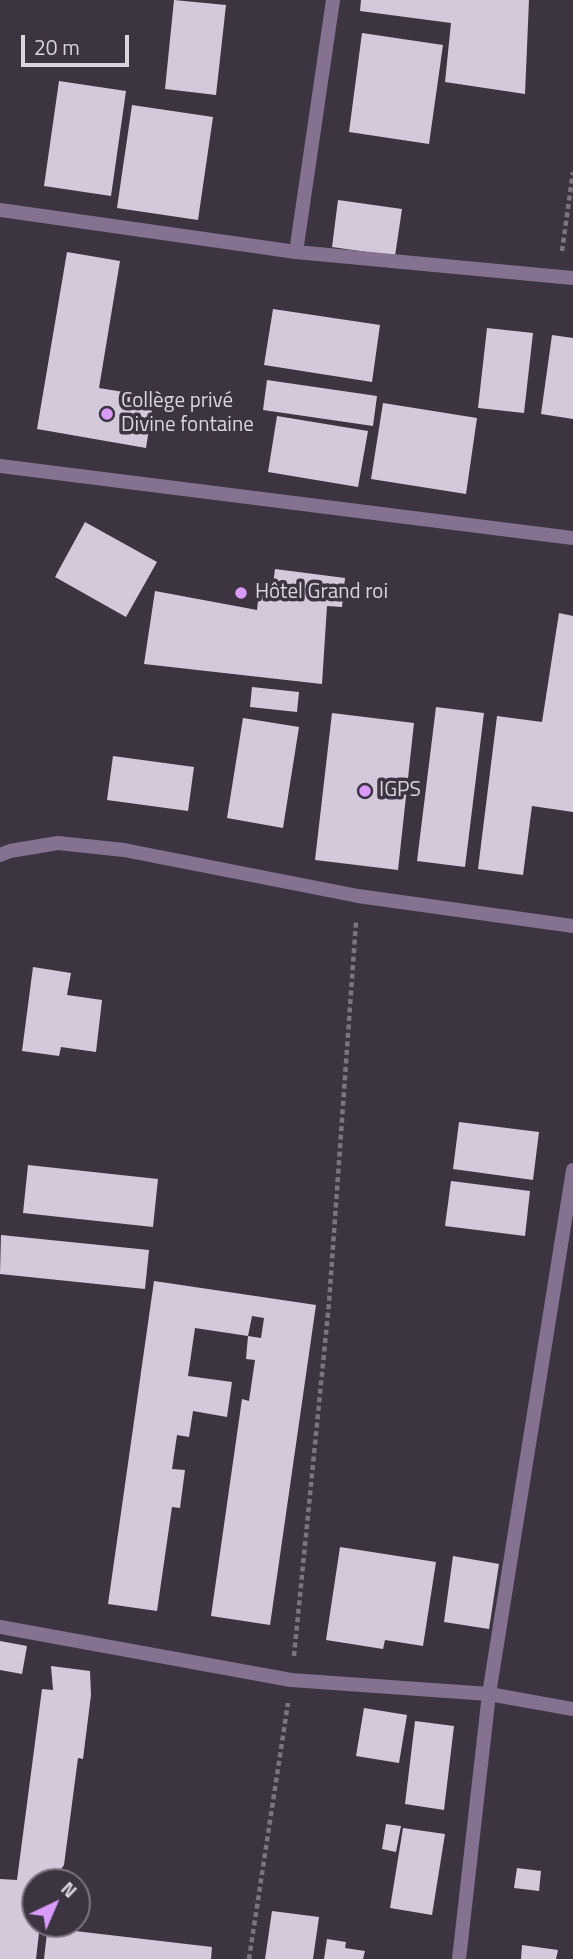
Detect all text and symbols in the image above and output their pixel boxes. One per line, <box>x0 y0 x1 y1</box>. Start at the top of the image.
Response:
scale bar <box>24 21 133 65</box>
text: 20 m <box>34 31 80 63</box>
place label: Collège privé Divine fontaine <box>121 389 254 439</box>
marker: Collège privé Divine fontaine <box>99 406 115 422</box>
place label: Hôtel Grand roi <box>255 580 388 606</box>
marker: Hôtel Grand roi <box>233 585 249 601</box>
place label: IGPS <box>379 778 421 804</box>
marker: IGPS <box>357 783 373 799</box>
north arrow <box>21 1868 91 1938</box>
text: N <box>55 1874 84 1904</box>

